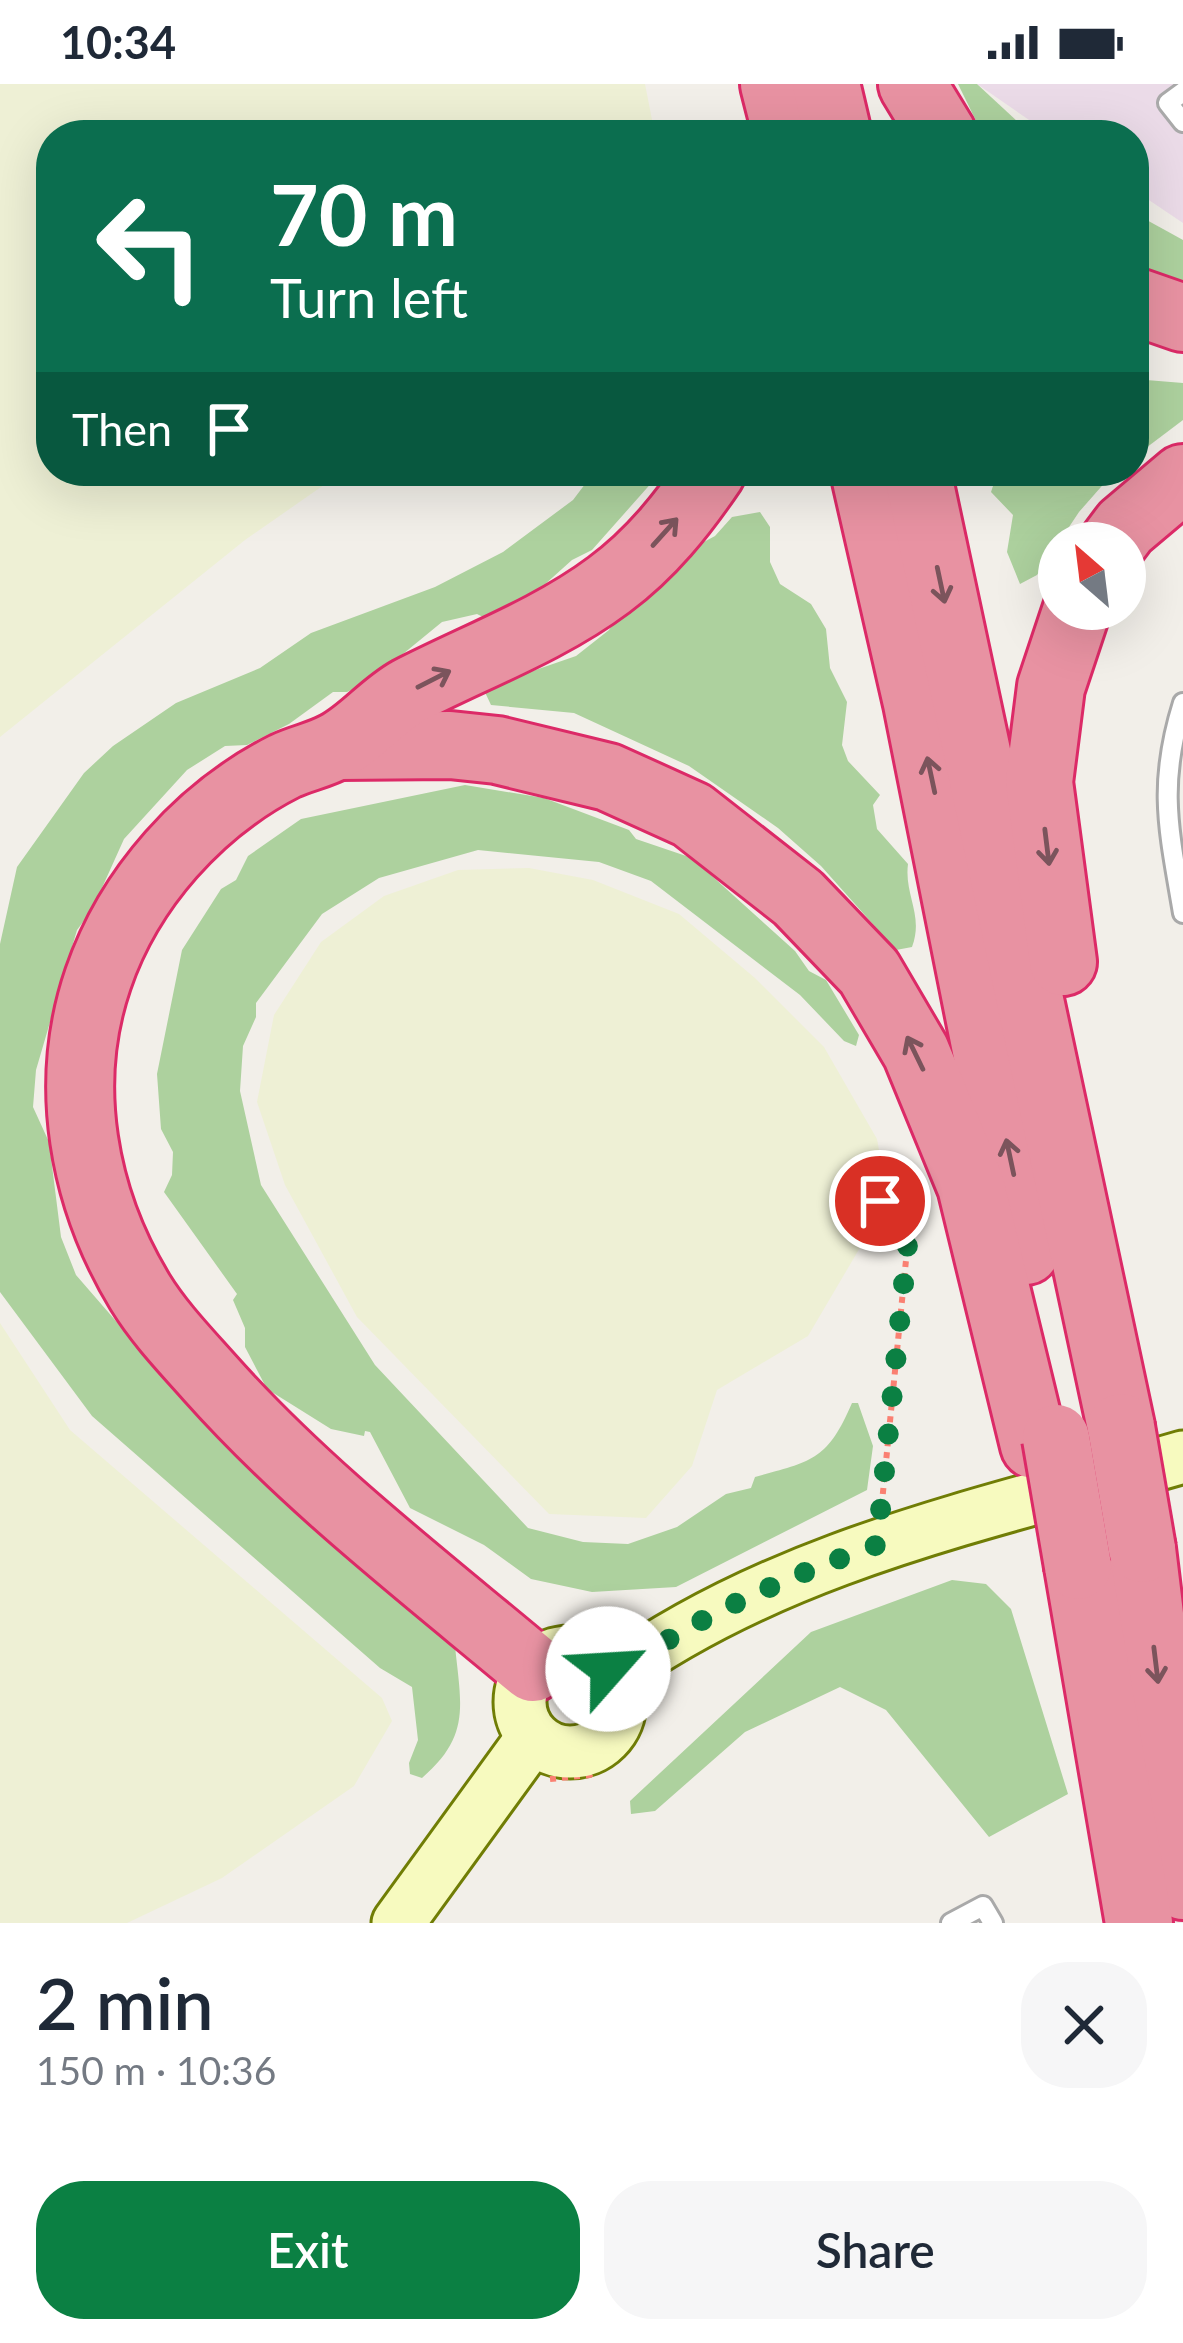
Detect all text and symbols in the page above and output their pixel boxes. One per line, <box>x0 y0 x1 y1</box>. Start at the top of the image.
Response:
text: 10:34 <box>60 15 176 69</box>
text: 70 m <box>270 163 458 264</box>
icon: left <box>72 168 228 324</box>
text: Turn left <box>270 265 468 330</box>
icon: arrive <box>196 396 262 462</box>
text: Then <box>72 402 172 456</box>
one-way arrow <box>651 518 678 548</box>
north arrow <box>1038 522 1146 630</box>
map controls <box>1038 522 1146 630</box>
one-way arrow <box>931 566 954 604</box>
one-way arrow <box>415 667 451 689</box>
one-way arrow <box>919 756 942 794</box>
one-way arrow <box>1036 826 1058 865</box>
one-way arrow <box>903 1035 925 1071</box>
one-way arrow <box>998 1138 1020 1177</box>
pin <box>829 1150 931 1252</box>
icon: arrive <box>847 1168 913 1234</box>
position arrow <box>545 1606 671 1732</box>
one-way arrow <box>1146 1645 1168 1684</box>
text: 2 min <box>36 1959 214 2045</box>
button: close <box>1021 1962 1147 2088</box>
text: 150 m · 10:36 <box>36 2047 276 2093</box>
button: Exit <box>36 2181 580 2319</box>
button: Share <box>604 2181 1147 2319</box>

